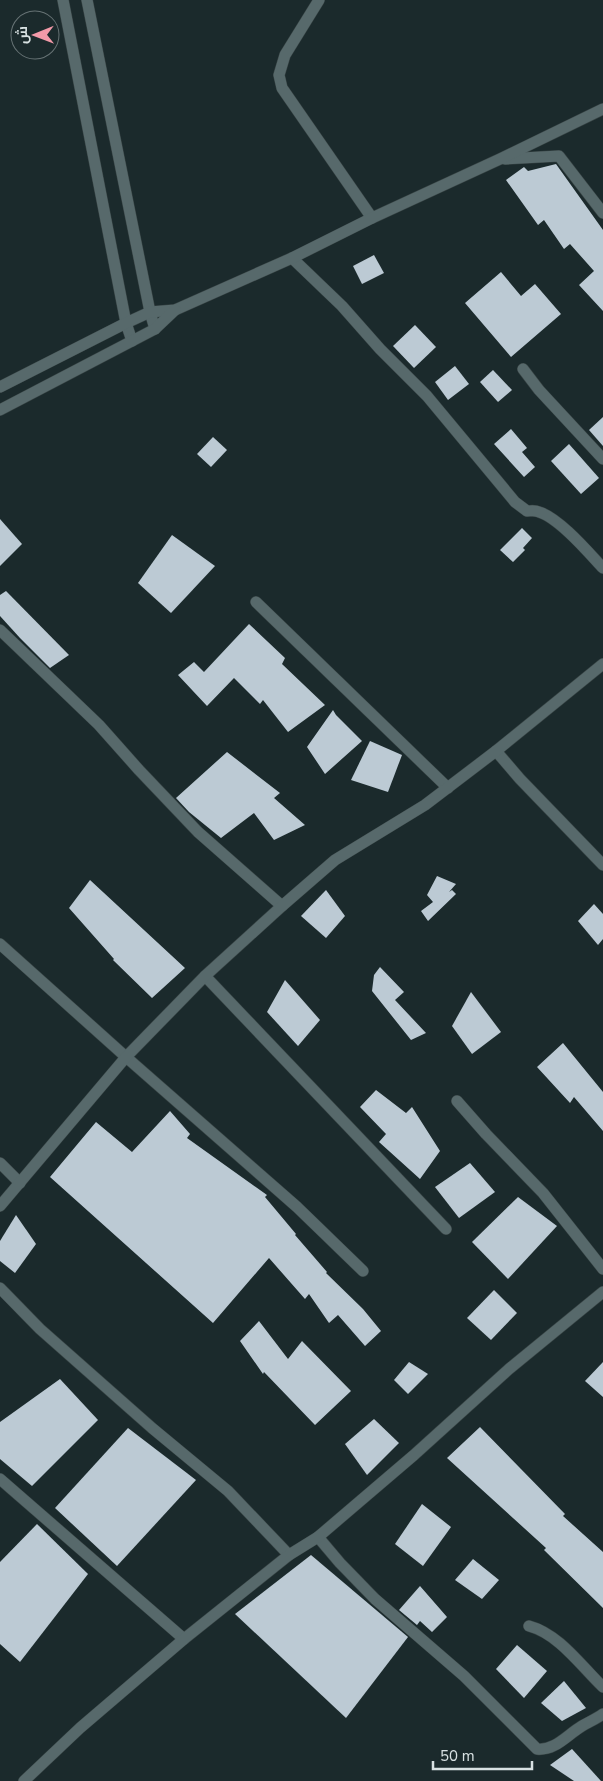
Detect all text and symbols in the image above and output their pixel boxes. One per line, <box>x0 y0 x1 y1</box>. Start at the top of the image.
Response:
north arrow <box>10 10 60 60</box>
text: ش <box>13 26 32 44</box>
scale bar <box>433 1738 532 1770</box>
text: 50 m <box>440 1746 475 1766</box>

